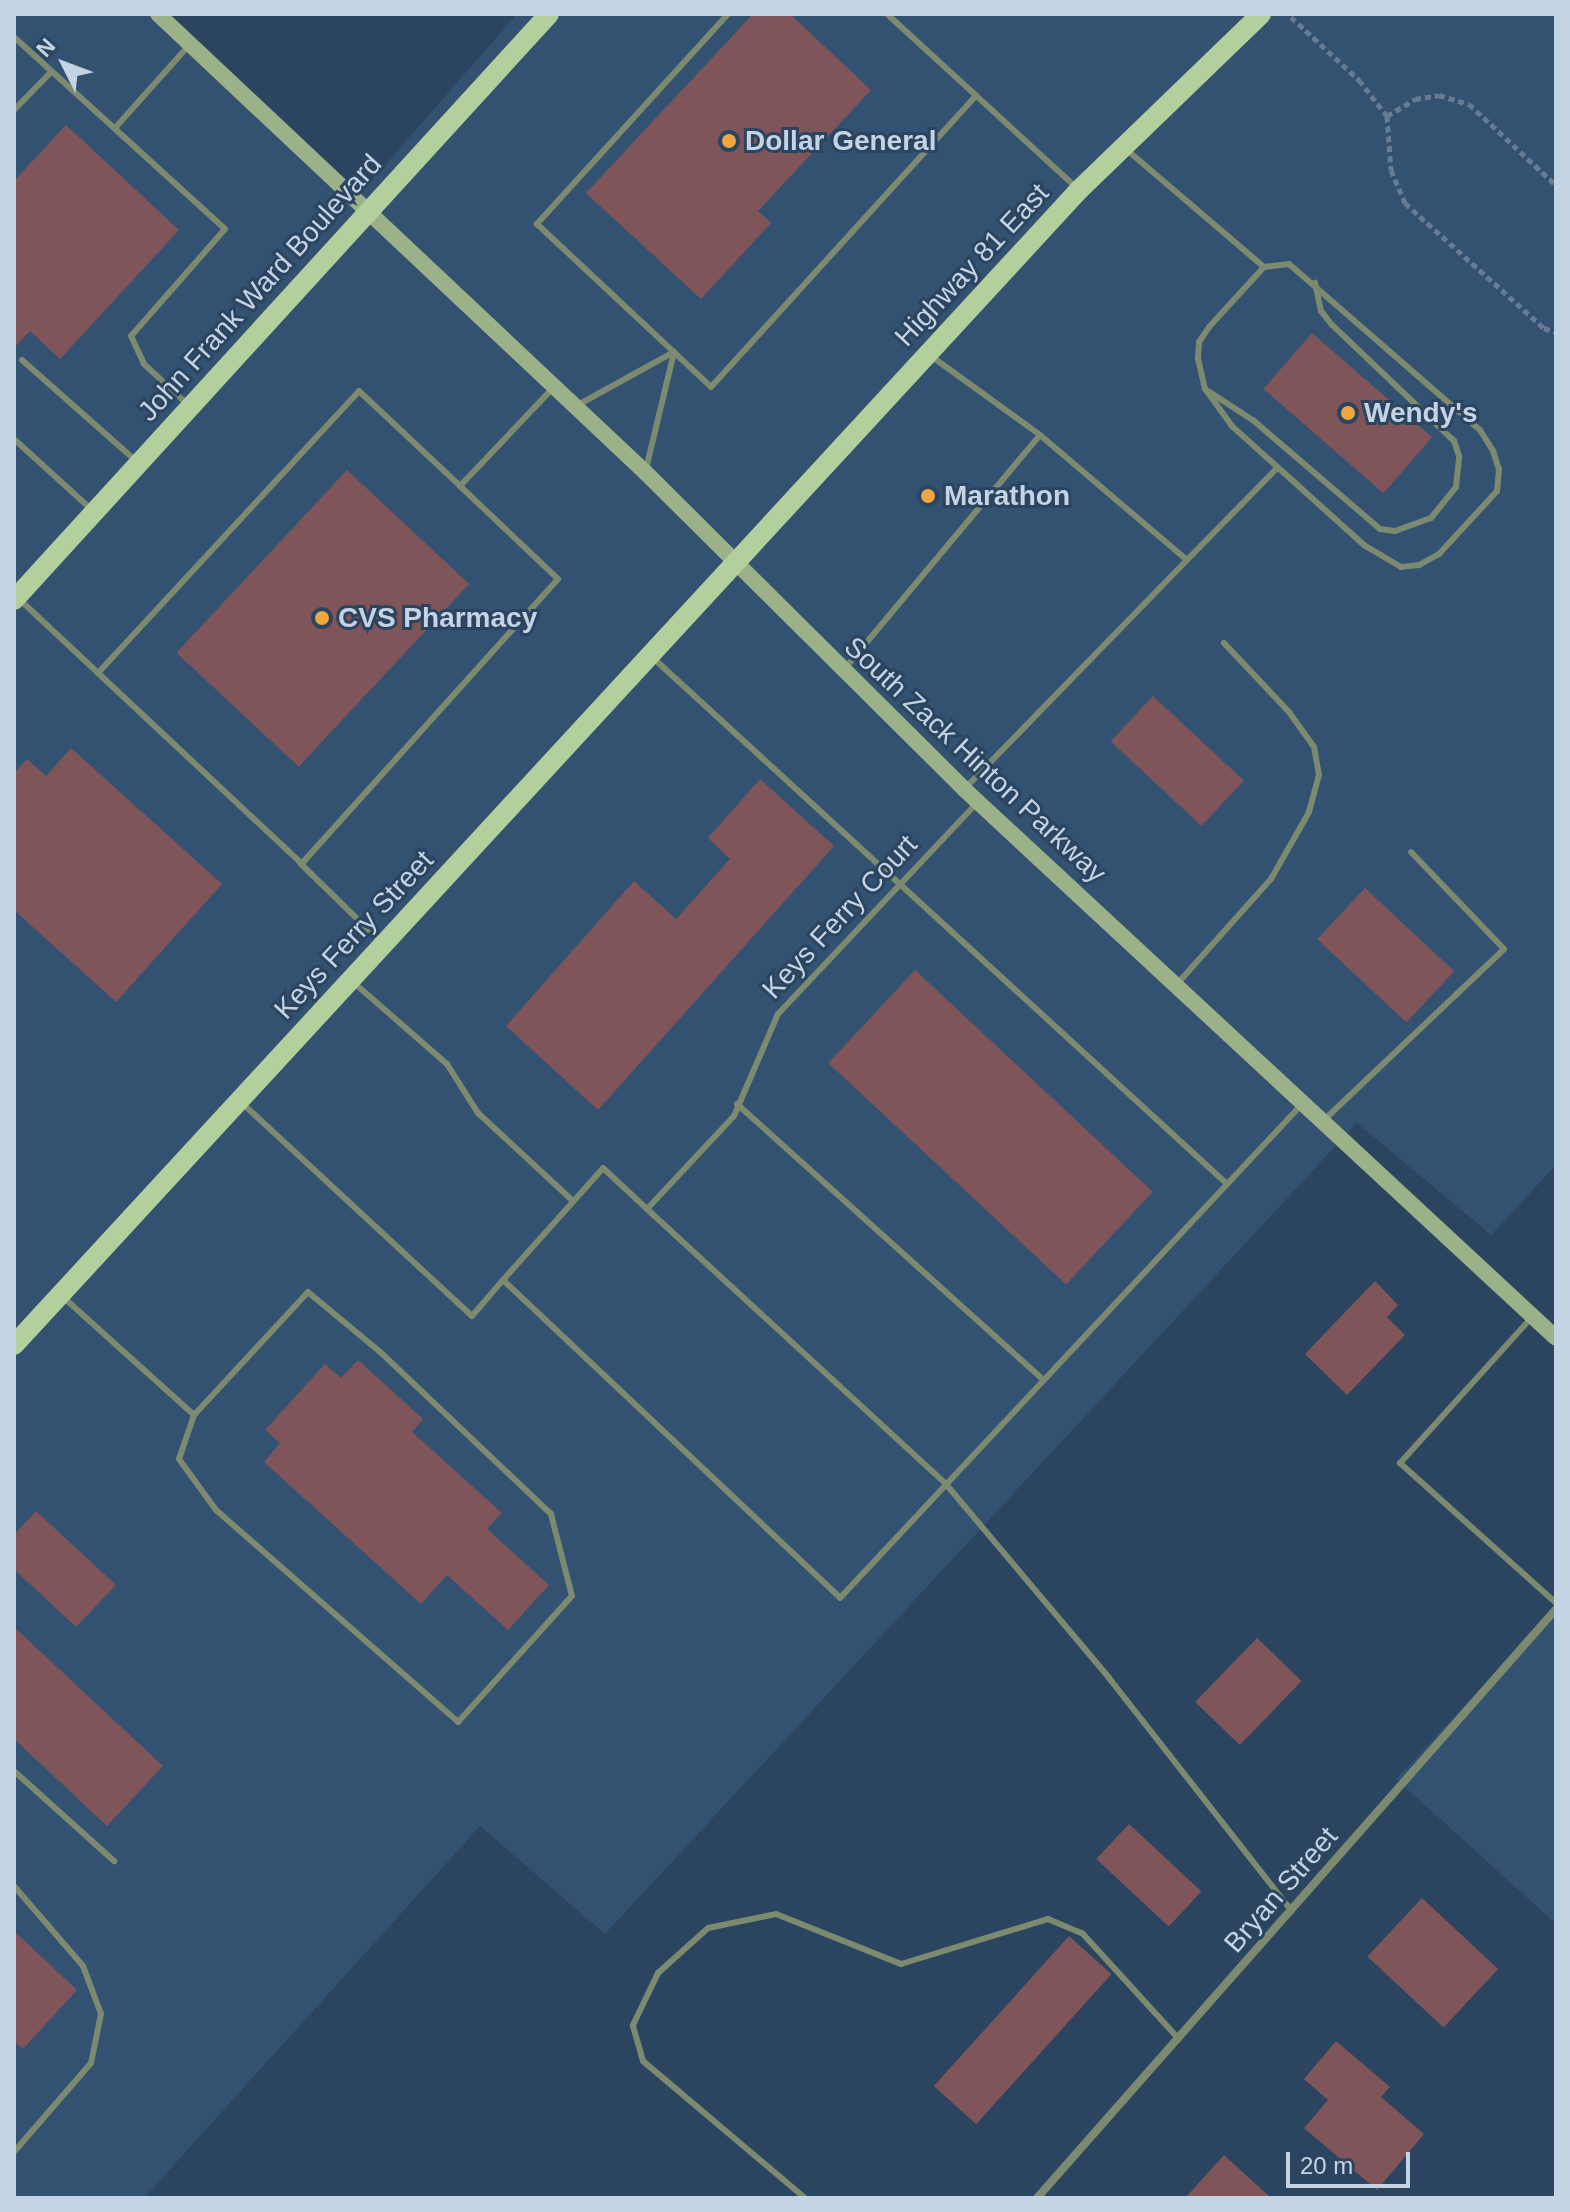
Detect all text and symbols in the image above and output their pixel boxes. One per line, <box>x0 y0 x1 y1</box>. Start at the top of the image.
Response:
north arrow <box>24 24 104 104</box>
text: N <box>31 33 60 62</box>
place label: Dollar General <box>745 124 936 158</box>
marker: Dollar General <box>720 132 738 150</box>
street label: John Frank Ward Boulevard <box>131 148 389 428</box>
street label: Highway 81 East <box>888 177 1056 353</box>
place label: Wendy's <box>1364 396 1478 430</box>
marker: Wendy's <box>1339 404 1357 422</box>
place label: Marathon <box>944 479 1070 513</box>
marker: Marathon <box>919 487 937 505</box>
place label: CVS Pharmacy <box>338 601 537 635</box>
marker: CVS Pharmacy <box>313 609 331 627</box>
street label: South Zack Hinton Parkway <box>837 630 1113 890</box>
street label: Keys Ferry Court <box>756 828 924 1006</box>
street label: Keys Ferry Street <box>267 844 441 1026</box>
street label: Bryan Street <box>1217 1820 1345 1960</box>
scale bar <box>1290 2136 1414 2186</box>
text: 20 m <box>1300 2152 1353 2179</box>

